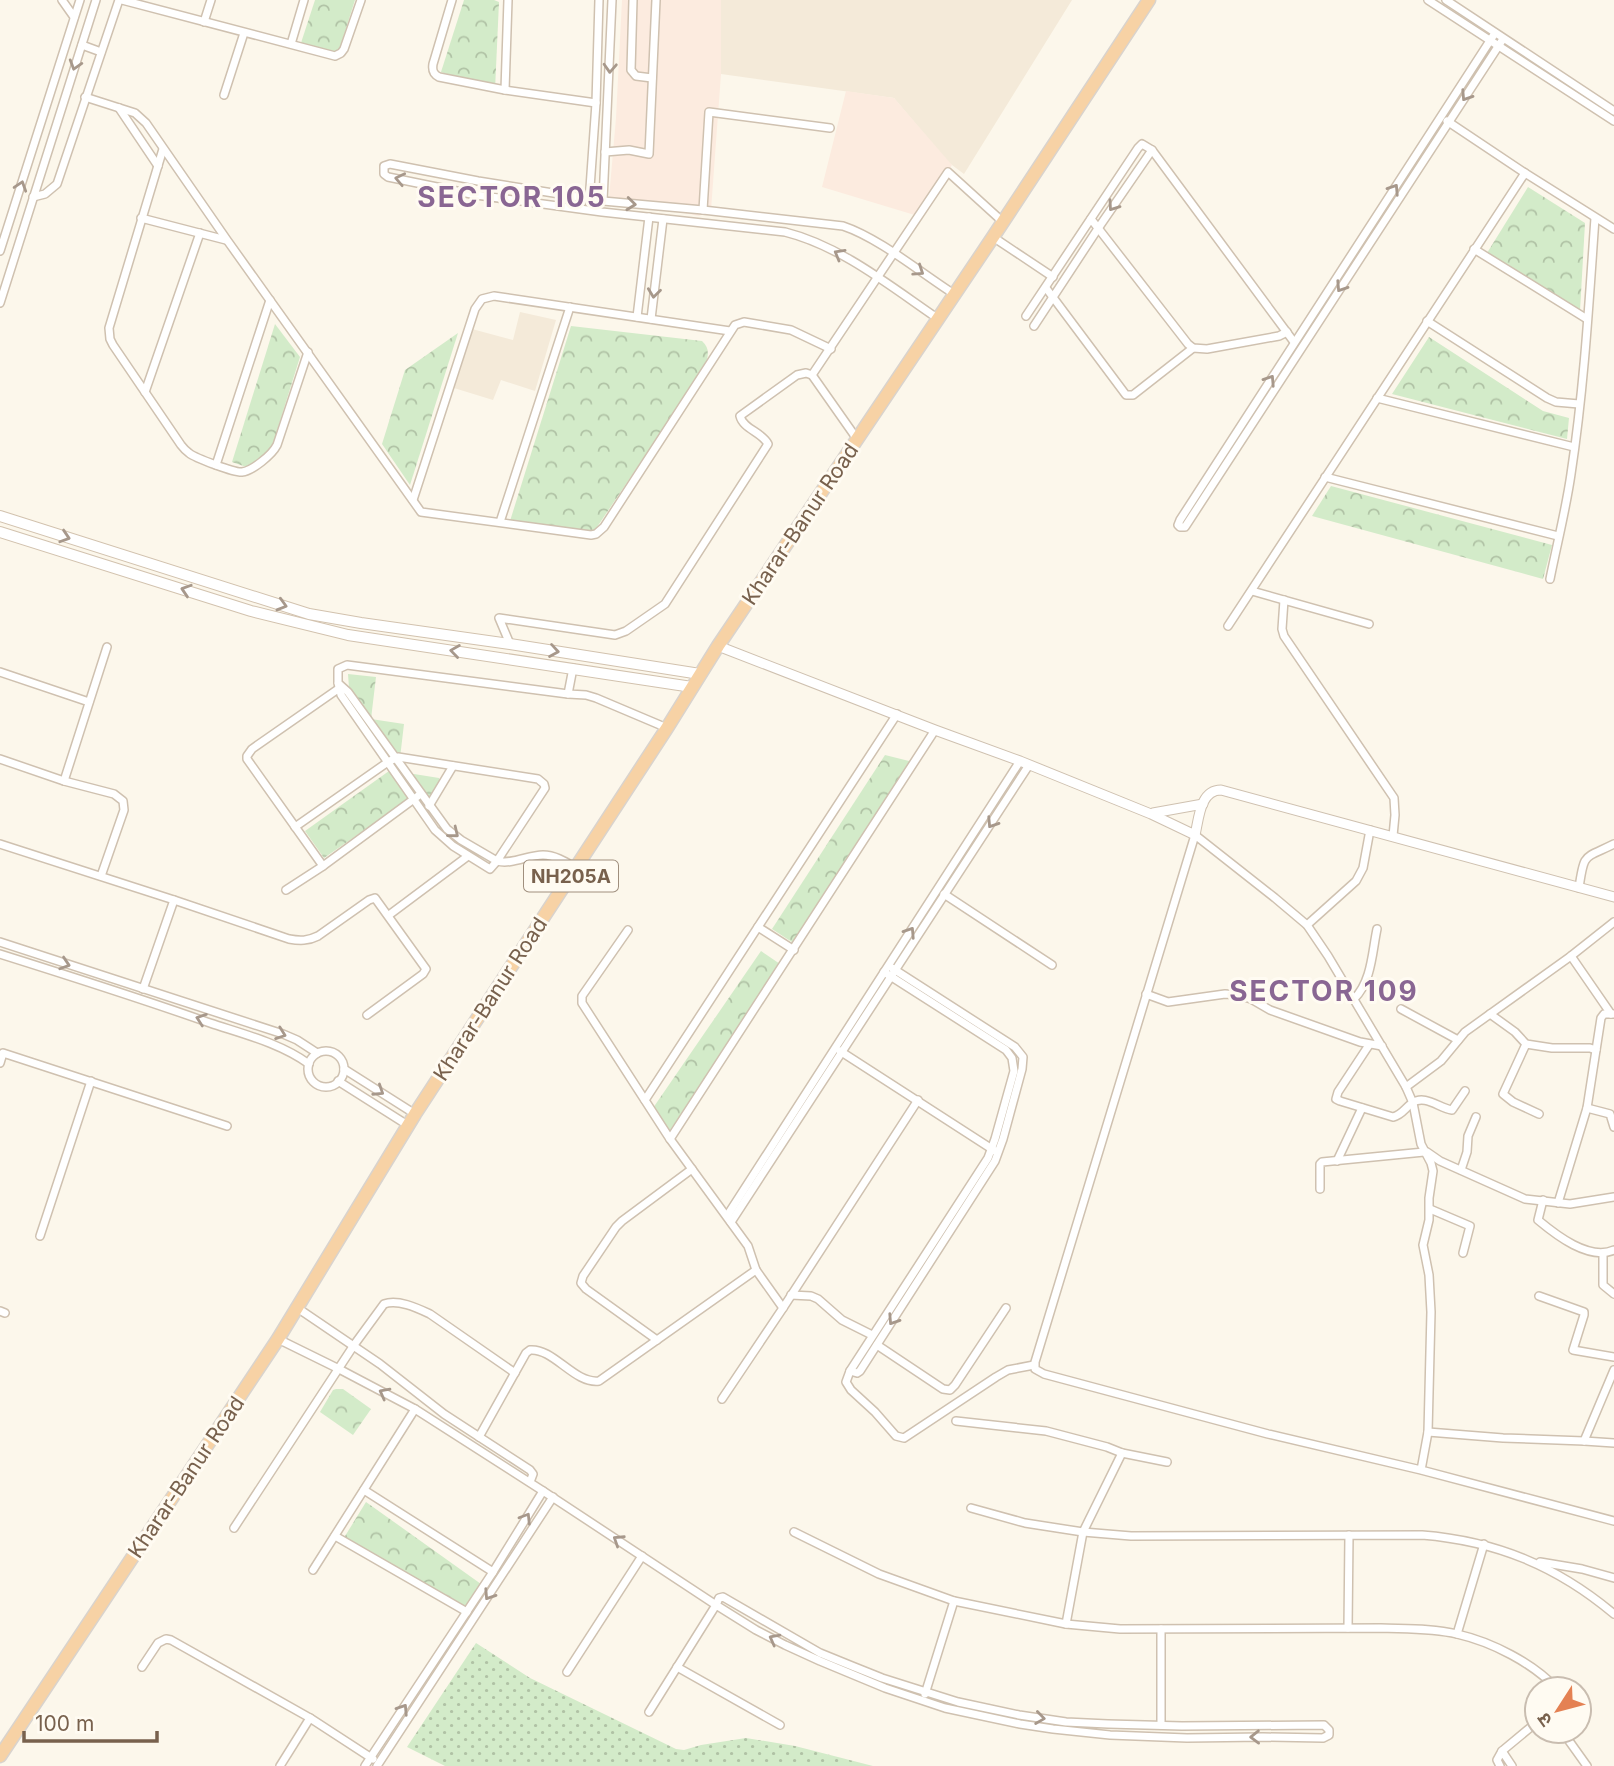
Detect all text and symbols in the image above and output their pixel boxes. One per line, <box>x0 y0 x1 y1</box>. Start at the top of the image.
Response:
one-way arrow <box>69 58 83 71</box>
one-way arrow <box>602 63 617 74</box>
one-way arrow <box>1461 88 1474 101</box>
one-way arrow <box>394 173 406 188</box>
one-way arrow <box>12 180 27 192</box>
district label: SECTOR 105 <box>417 180 607 214</box>
one-way arrow <box>1385 184 1398 197</box>
one-way arrow <box>625 197 637 212</box>
one-way arrow <box>1109 198 1121 211</box>
one-way arrow <box>834 249 846 262</box>
one-way arrow <box>911 263 924 276</box>
one-way arrow <box>1337 279 1350 292</box>
one-way arrow <box>646 288 661 299</box>
one-way arrow <box>1261 375 1274 388</box>
street label: Kharar-Banur Road <box>737 438 863 610</box>
one-way arrow <box>59 528 71 543</box>
one-way arrow <box>180 584 192 599</box>
one-way arrow <box>276 597 288 612</box>
one-way arrow <box>548 643 560 658</box>
one-way arrow <box>449 644 461 659</box>
one-way arrow <box>988 815 1001 828</box>
one-way arrow <box>447 825 459 838</box>
road number: NH205A <box>524 860 618 891</box>
street label: Kharar-Banur Road <box>428 913 552 1085</box>
one-way arrow <box>902 927 914 940</box>
one-way arrow <box>59 955 71 970</box>
district label: SECTOR 109 <box>1229 974 1419 1008</box>
one-way arrow <box>195 1013 208 1027</box>
one-way arrow <box>275 1026 287 1040</box>
one-way arrow <box>372 1083 385 1096</box>
one-way arrow <box>889 1312 902 1325</box>
one-way arrow <box>379 1388 391 1401</box>
street label: Kharar-Banur Road <box>123 1391 249 1563</box>
one-way arrow <box>518 1513 531 1526</box>
one-way arrow <box>613 1536 626 1548</box>
one-way arrow <box>485 1587 497 1600</box>
one-way arrow <box>769 1634 781 1647</box>
north arrow <box>1523 1675 1593 1745</box>
scale bar <box>24 1700 158 1744</box>
one-way arrow <box>395 1704 407 1717</box>
text: उ <box>1532 1708 1557 1731</box>
one-way arrow <box>1034 1710 1046 1725</box>
text: 100 m <box>35 1711 94 1736</box>
one-way arrow <box>1249 1729 1260 1745</box>

